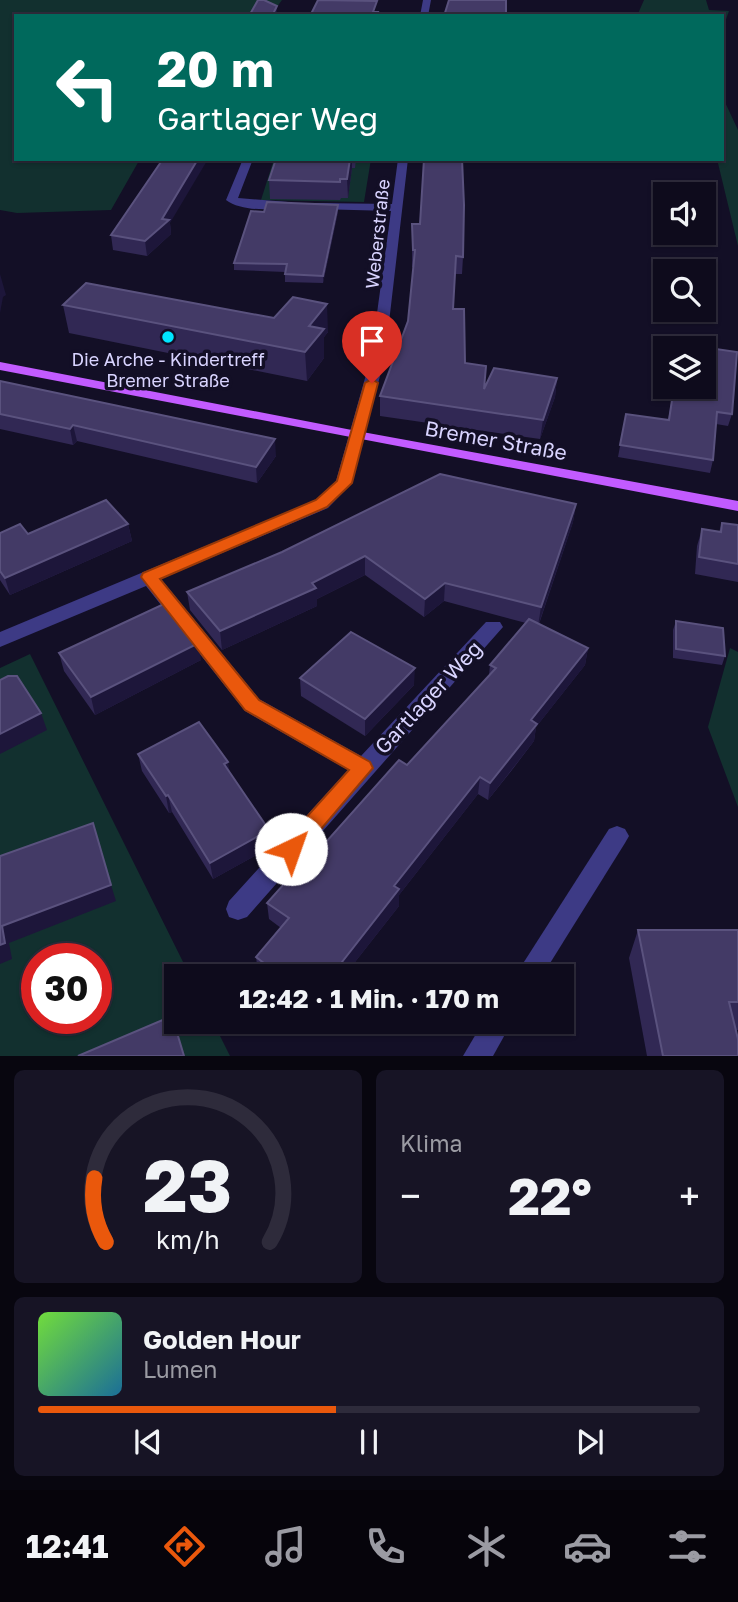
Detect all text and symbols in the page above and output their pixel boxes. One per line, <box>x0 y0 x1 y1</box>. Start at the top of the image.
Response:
text: 20 m <box>157 39 274 98</box>
icon: left <box>42 42 133 133</box>
text: Gartlager Weg <box>157 99 378 137</box>
street label: Weberstraße <box>360 178 394 290</box>
map controls <box>653 182 716 399</box>
button: sound <box>653 182 716 245</box>
button: search <box>653 259 716 322</box>
pin <box>342 311 402 383</box>
icon: arrive <box>353 322 391 360</box>
marker: Die Arche - Kindertreff Bremer Straße <box>160 329 176 345</box>
button: layers <box>653 336 716 399</box>
place label: Die Arche - Kindertreff Bremer Straße <box>71 348 265 391</box>
street label: Bremer Straße <box>423 415 569 465</box>
street label: Gartlager Weg <box>369 635 487 759</box>
position arrow <box>254 812 328 886</box>
speed limit sign: 30 <box>21 943 112 1034</box>
text: 12:42 · 1 Min. · 170 m <box>239 983 499 1014</box>
text: Klima <box>400 1129 463 1157</box>
text: 23 <box>144 1142 232 1229</box>
text: 22° <box>508 1164 592 1226</box>
text: − <box>400 1173 421 1218</box>
text: + <box>679 1173 700 1218</box>
text: km/h <box>156 1224 220 1255</box>
text: Golden Hour <box>143 1324 301 1355</box>
text: Lumen <box>143 1355 217 1383</box>
icon: previous <box>129 1423 167 1461</box>
icon: pause <box>350 1423 388 1461</box>
icon: next <box>571 1423 609 1461</box>
icon: directions <box>160 1522 209 1571</box>
icon: music <box>261 1522 310 1571</box>
icon: phone <box>361 1522 410 1571</box>
icon: climate <box>462 1522 511 1571</box>
icon: car <box>563 1522 612 1571</box>
icon: filters <box>663 1522 712 1571</box>
text: 12:41 <box>26 1527 109 1565</box>

